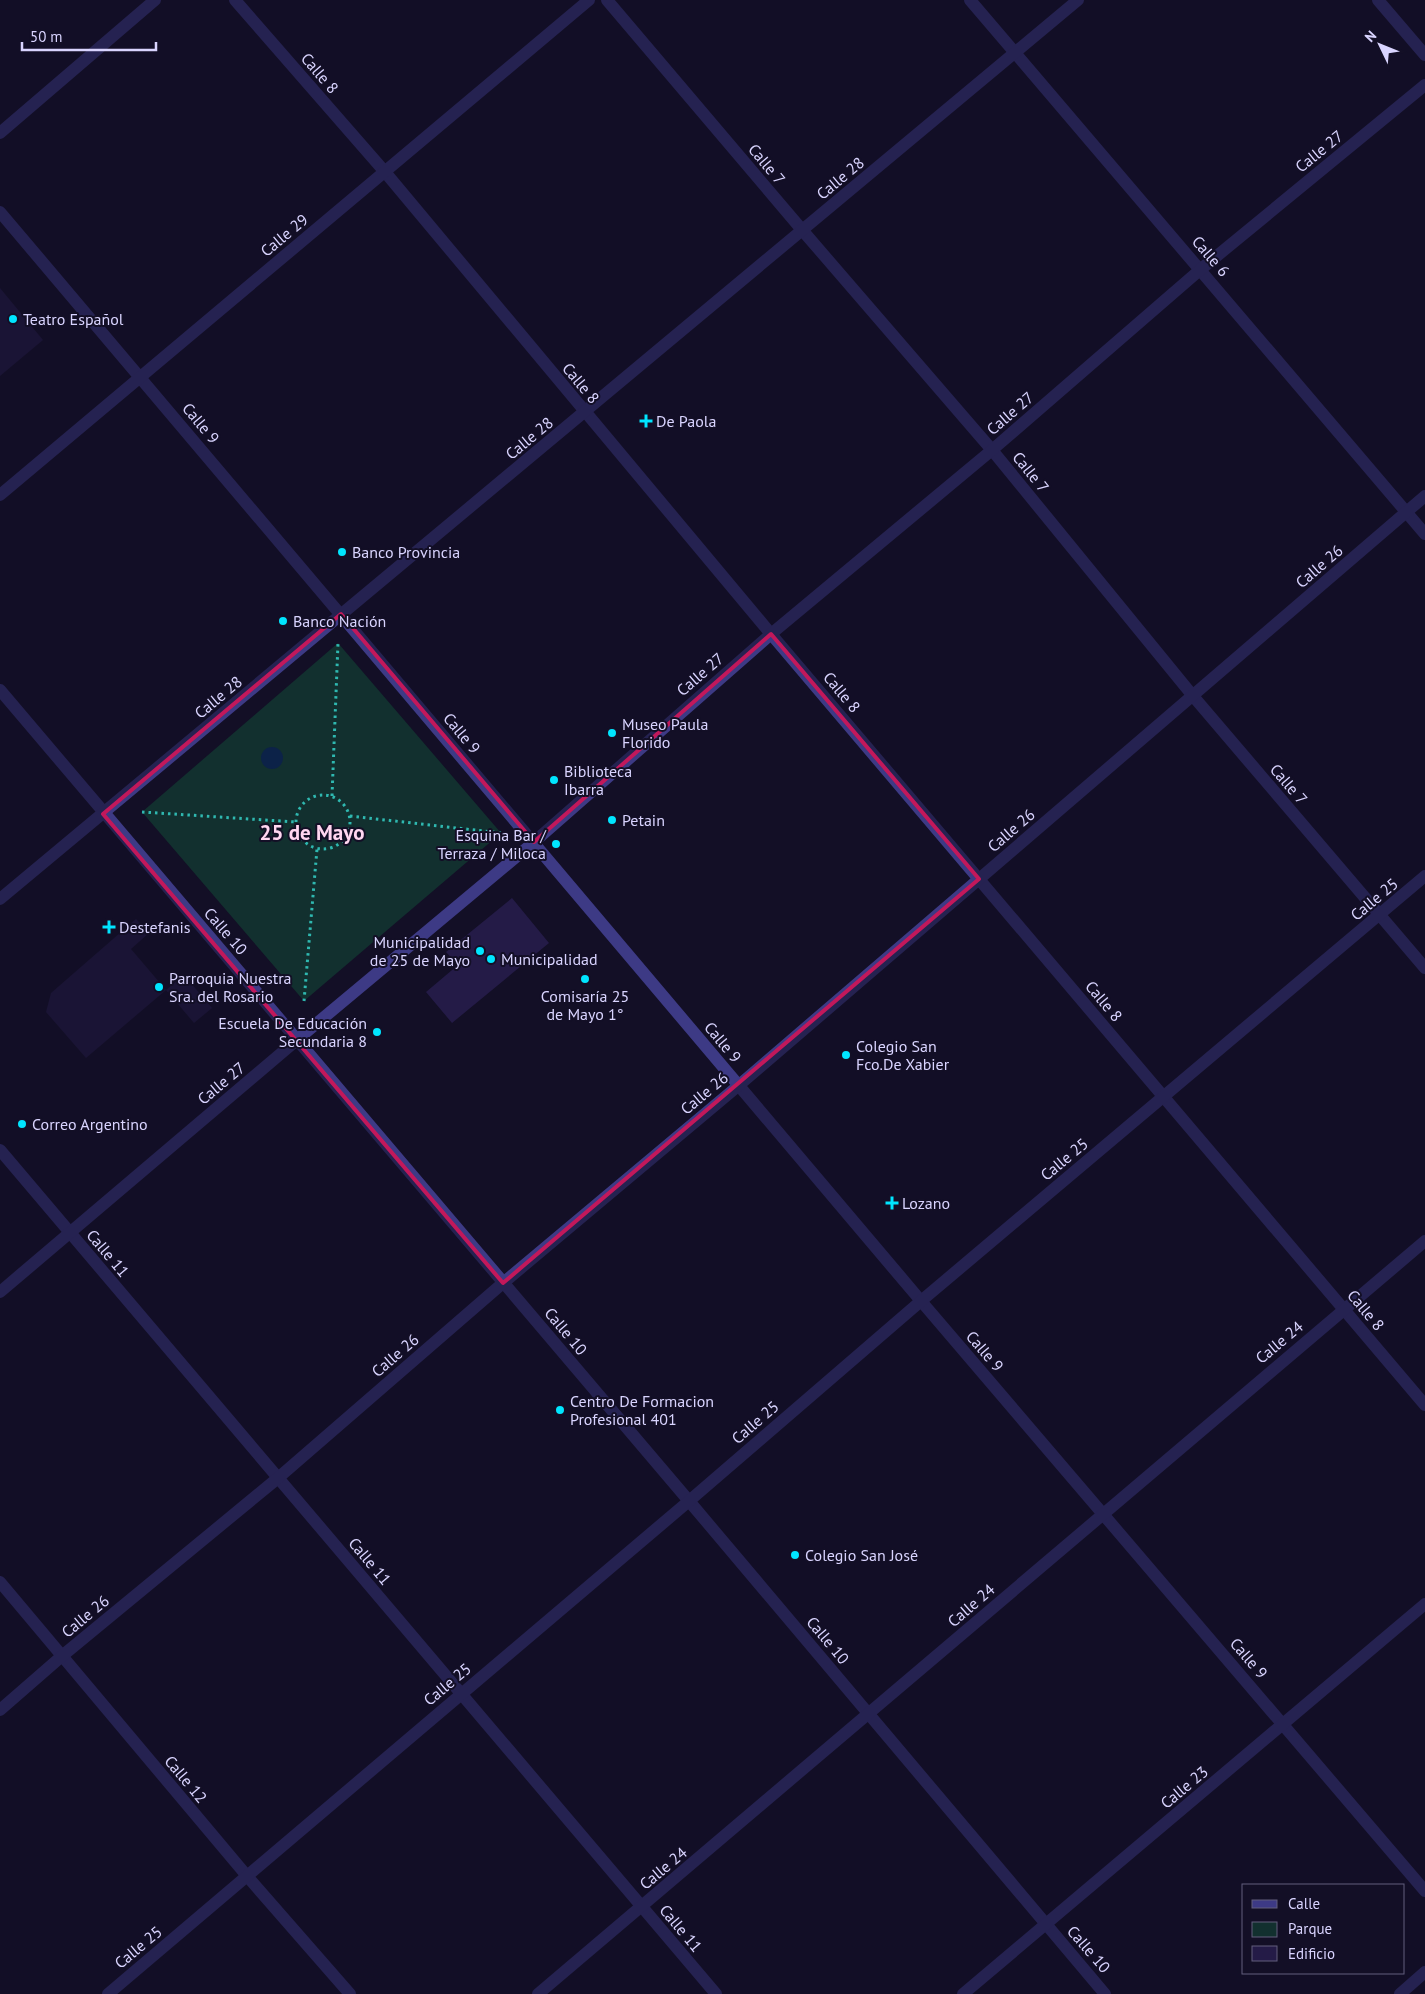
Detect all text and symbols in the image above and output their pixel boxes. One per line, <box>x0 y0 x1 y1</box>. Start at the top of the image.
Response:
scale bar <box>22 20 156 52</box>
north arrow <box>1355 20 1405 70</box>
text: 50 m <box>30 27 63 46</box>
text: N <box>1361 27 1380 46</box>
street label: Calle 8 <box>297 49 343 97</box>
street label: Calle 27 <box>1291 126 1347 176</box>
street label: Calle 7 <box>744 139 790 189</box>
street label: Calle 28 <box>812 152 868 204</box>
street label: Calle 29 <box>256 209 312 261</box>
street label: Calle 6 <box>1188 232 1234 280</box>
place label: Teatro Español <box>23 309 124 329</box>
marker: Teatro Español <box>7 313 19 325</box>
street label: Calle 8 <box>558 358 604 408</box>
street label: Calle 27 <box>982 387 1038 439</box>
street label: Calle 9 <box>178 398 224 448</box>
place label: De Paola <box>656 411 716 431</box>
street label: Calle 28 <box>501 412 557 464</box>
marker: De Paola <box>640 415 652 427</box>
street label: Calle 7 <box>1008 447 1054 497</box>
street label: Calle 26 <box>1291 540 1347 592</box>
place label: Banco Provincia <box>352 542 460 562</box>
marker: Banco Provincia <box>336 546 348 558</box>
place label: Banco Nación <box>293 611 386 631</box>
marker: Banco Nación <box>277 615 289 627</box>
street label: Calle 27 <box>672 648 728 700</box>
street label: Calle 8 <box>819 667 865 717</box>
street label: Calle 28 <box>190 671 246 723</box>
street label: Calle 9 <box>439 708 485 758</box>
place label: Museo Paula Florido <box>622 714 708 752</box>
marker: Museo Paula Florido <box>606 727 618 739</box>
street label: Calle 7 <box>1266 760 1312 808</box>
place label: Biblioteca Ibarra <box>564 761 632 799</box>
marker: Biblioteca Ibarra <box>548 774 560 786</box>
street label: Calle 26 <box>983 804 1039 856</box>
place label: Petain <box>622 810 665 830</box>
marker: Petain <box>606 814 618 826</box>
district label: 25 de Mayo <box>260 819 364 846</box>
place label: Esquina Bar / Terraza / Miloca <box>438 825 547 863</box>
marker: Esquina Bar / Terraza / Miloca <box>550 838 562 850</box>
street label: Calle 25 <box>1346 873 1402 925</box>
street label: Calle 10 <box>200 903 252 959</box>
place label: Destefanis <box>119 917 191 937</box>
marker: Destefanis <box>103 921 115 933</box>
place label: Municipalidad de 25 de Mayo <box>370 932 470 970</box>
marker: Municipalidad de 25 de Mayo <box>474 945 486 957</box>
place label: Municipalidad <box>501 949 598 969</box>
marker: Municipalidad <box>485 953 497 965</box>
place label: Parroquia Nuestra Sra. del Rosario <box>169 968 292 1006</box>
marker: Comisaría 25 de Mayo 1° <box>579 973 591 985</box>
street label: Calle 8 <box>1081 976 1127 1026</box>
marker: Parroquia Nuestra Sra. del Rosario <box>153 981 165 993</box>
place label: Comisaría 25 de Mayo 1° <box>541 986 629 1024</box>
place label: Escuela De Educación Secundaria 8 <box>218 1013 367 1051</box>
street label: Calle 9 <box>700 1017 746 1067</box>
marker: Escuela De Educación Secundaria 8 <box>371 1026 383 1038</box>
place label: Colegio San Fco.De Xabier <box>856 1036 950 1074</box>
marker: Colegio San Fco.De Xabier <box>840 1049 852 1061</box>
street label: Calle 27 <box>193 1057 249 1109</box>
street label: Calle 26 <box>676 1067 732 1119</box>
place label: Correo Argentino <box>32 1114 148 1134</box>
marker: Correo Argentino <box>16 1118 28 1130</box>
street label: Calle 25 <box>1036 1133 1092 1185</box>
place label: Lozano <box>902 1193 950 1213</box>
marker: Lozano <box>886 1197 898 1209</box>
street label: Calle 11 <box>82 1225 134 1281</box>
street label: Calle 8 <box>1343 1285 1389 1335</box>
street label: Calle 10 <box>540 1303 592 1359</box>
street label: Calle 24 <box>1251 1316 1307 1368</box>
street label: Calle 9 <box>962 1327 1008 1375</box>
street label: Calle 26 <box>367 1329 423 1381</box>
place label: Centro De Formacion Profesional 401 <box>570 1391 714 1429</box>
street label: Calle 25 <box>727 1396 783 1448</box>
marker: Centro De Formacion Profesional 401 <box>554 1404 566 1416</box>
street label: Calle 11 <box>344 1533 396 1589</box>
place label: Colegio San José <box>805 1545 918 1565</box>
marker: Colegio San José <box>789 1549 801 1561</box>
street label: Calle 24 <box>943 1579 999 1631</box>
street label: Calle 26 <box>57 1590 113 1642</box>
street label: Calle 10 <box>802 1612 854 1668</box>
street label: Calle 9 <box>1226 1634 1272 1682</box>
street label: Calle 25 <box>419 1658 475 1710</box>
street label: Calle 12 <box>160 1751 212 1807</box>
street label: Calle 23 <box>1156 1761 1212 1813</box>
street label: Calle 24 <box>635 1842 691 1894</box>
legend <box>1242 1884 1405 1974</box>
text: Calle <box>1288 1894 1320 1913</box>
street label: Calle 11 <box>655 1900 707 1956</box>
text: Parque <box>1288 1919 1332 1938</box>
street label: Calle 25 <box>110 1921 166 1973</box>
street label: Calle 10 <box>1063 1921 1115 1977</box>
text: Edificio <box>1288 1944 1335 1963</box>

